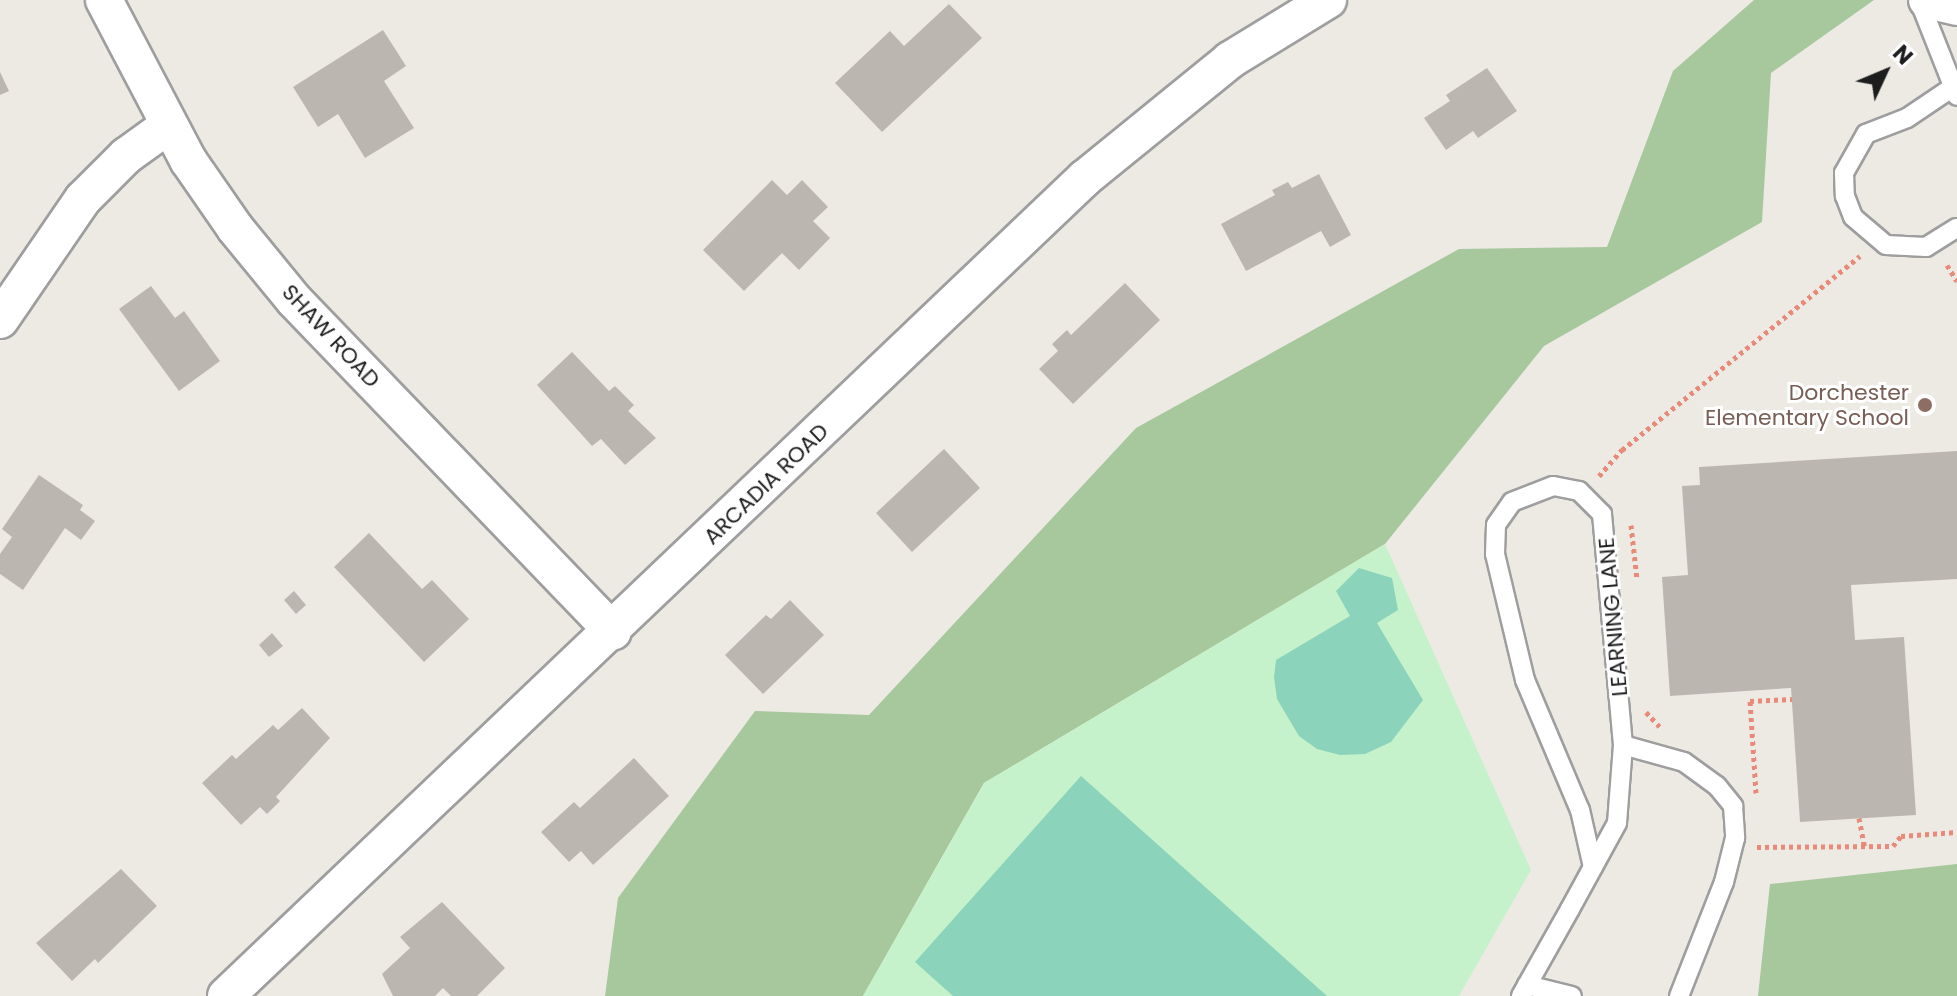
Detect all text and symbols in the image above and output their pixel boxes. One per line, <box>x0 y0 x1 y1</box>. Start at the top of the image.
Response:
north arrow <box>1845 32 1925 112</box>
text: N <box>1886 38 1920 72</box>
street label: SHAW ROAD <box>277 279 385 393</box>
place label: Dorchester Elementary School <box>1705 379 1909 430</box>
marker: Dorchester Elementary School <box>1916 396 1934 414</box>
street label: ARCADIA ROAD <box>698 418 834 550</box>
street label: LEARNING LANE <box>1593 536 1633 698</box>

